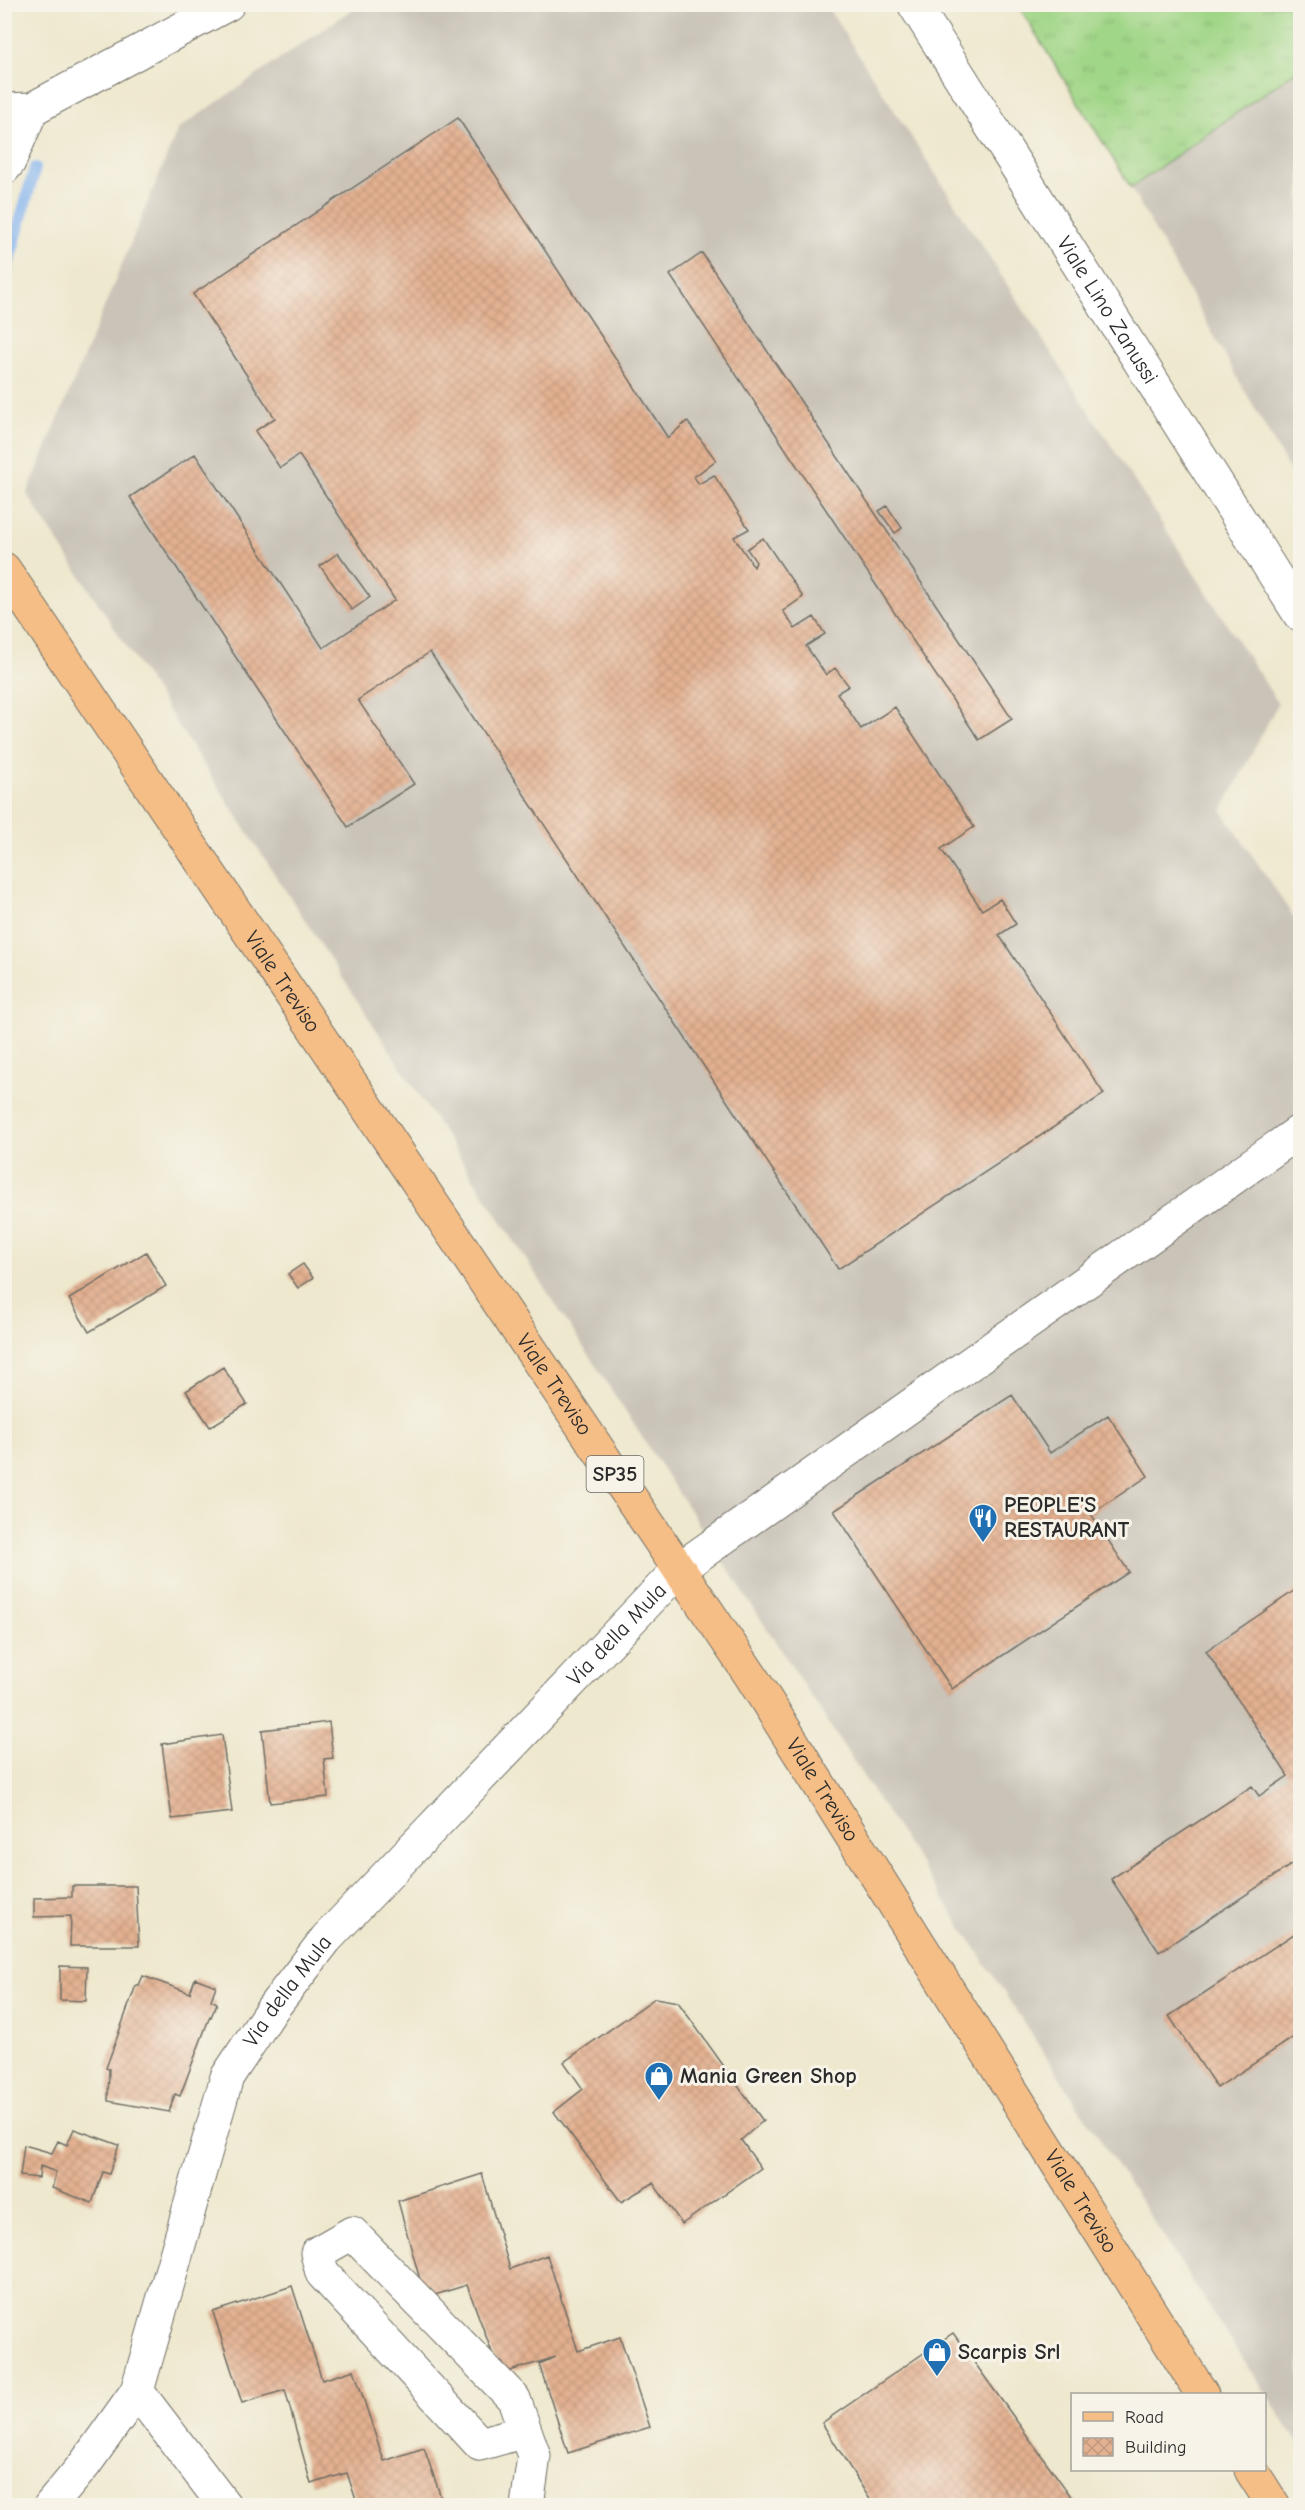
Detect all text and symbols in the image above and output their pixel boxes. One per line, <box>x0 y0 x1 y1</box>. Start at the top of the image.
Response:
street label: Viale Lino Zanussi <box>1051 231 1164 389</box>
street label: Viale Treviso <box>239 926 326 1038</box>
street label: Viale Treviso <box>511 1329 598 1440</box>
road number: SP35 <box>586 1456 644 1492</box>
place label: PEOPLE'S RESTAURANT <box>1004 1492 1130 1543</box>
restaurant icon: PEOPLE'S RESTAURANT <box>967 1502 999 1544</box>
street label: Via della Mula <box>562 1577 672 1691</box>
street label: Viale Treviso <box>780 1733 865 1846</box>
street label: Via della Mula <box>238 1930 337 2052</box>
shop icon: Mania Green Shop <box>643 2060 675 2102</box>
place label: Mania Green Shop <box>680 2063 857 2089</box>
street label: Viale Treviso <box>1039 2145 1123 2258</box>
shop icon: Scarpis Srl <box>921 2336 953 2378</box>
place label: Scarpis Srl <box>958 2339 1060 2365</box>
legend <box>1071 2393 1266 2471</box>
text: Road <box>1125 2407 1164 2428</box>
text: Building <box>1125 2437 1187 2458</box>

